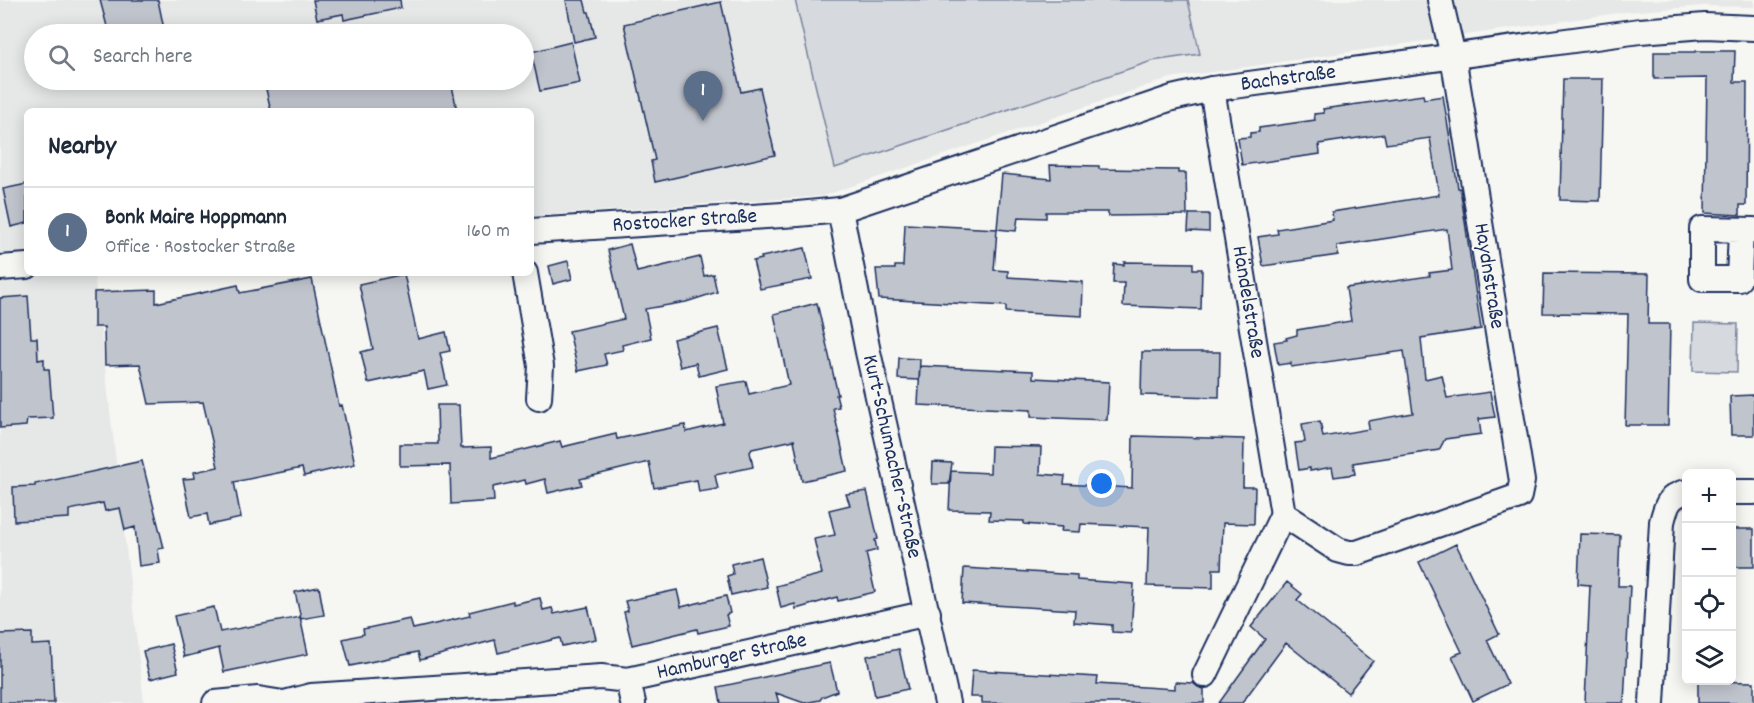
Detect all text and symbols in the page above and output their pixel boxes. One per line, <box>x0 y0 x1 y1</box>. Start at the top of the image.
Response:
search box <box>24 24 534 90</box>
icon: search <box>45 41 78 74</box>
text: Search here <box>93 42 192 73</box>
street label: Bachstraße <box>1239 57 1338 100</box>
pin: 1 <box>684 72 722 121</box>
text: Nearby <box>48 129 116 166</box>
street label: Rostocker Straße <box>611 201 758 241</box>
text: Bonk Maire Hoppmann <box>105 203 287 234</box>
text: 1 <box>65 218 70 246</box>
text: 160 m <box>467 218 510 246</box>
street label: Haydnstraße <box>1464 221 1512 331</box>
text: Office · Rostocker Straße <box>105 234 295 262</box>
street label: Händelstraße <box>1223 243 1272 361</box>
street label: Kurt-Schumacher-Straße <box>854 352 929 561</box>
your location <box>1087 469 1116 498</box>
map controls <box>1682 469 1736 685</box>
button: + <box>1682 469 1736 523</box>
button: − <box>1682 523 1736 577</box>
button: locate <box>1682 577 1736 631</box>
street label: Hamburger Straße <box>654 625 810 689</box>
button: layers <box>1682 631 1736 685</box>

